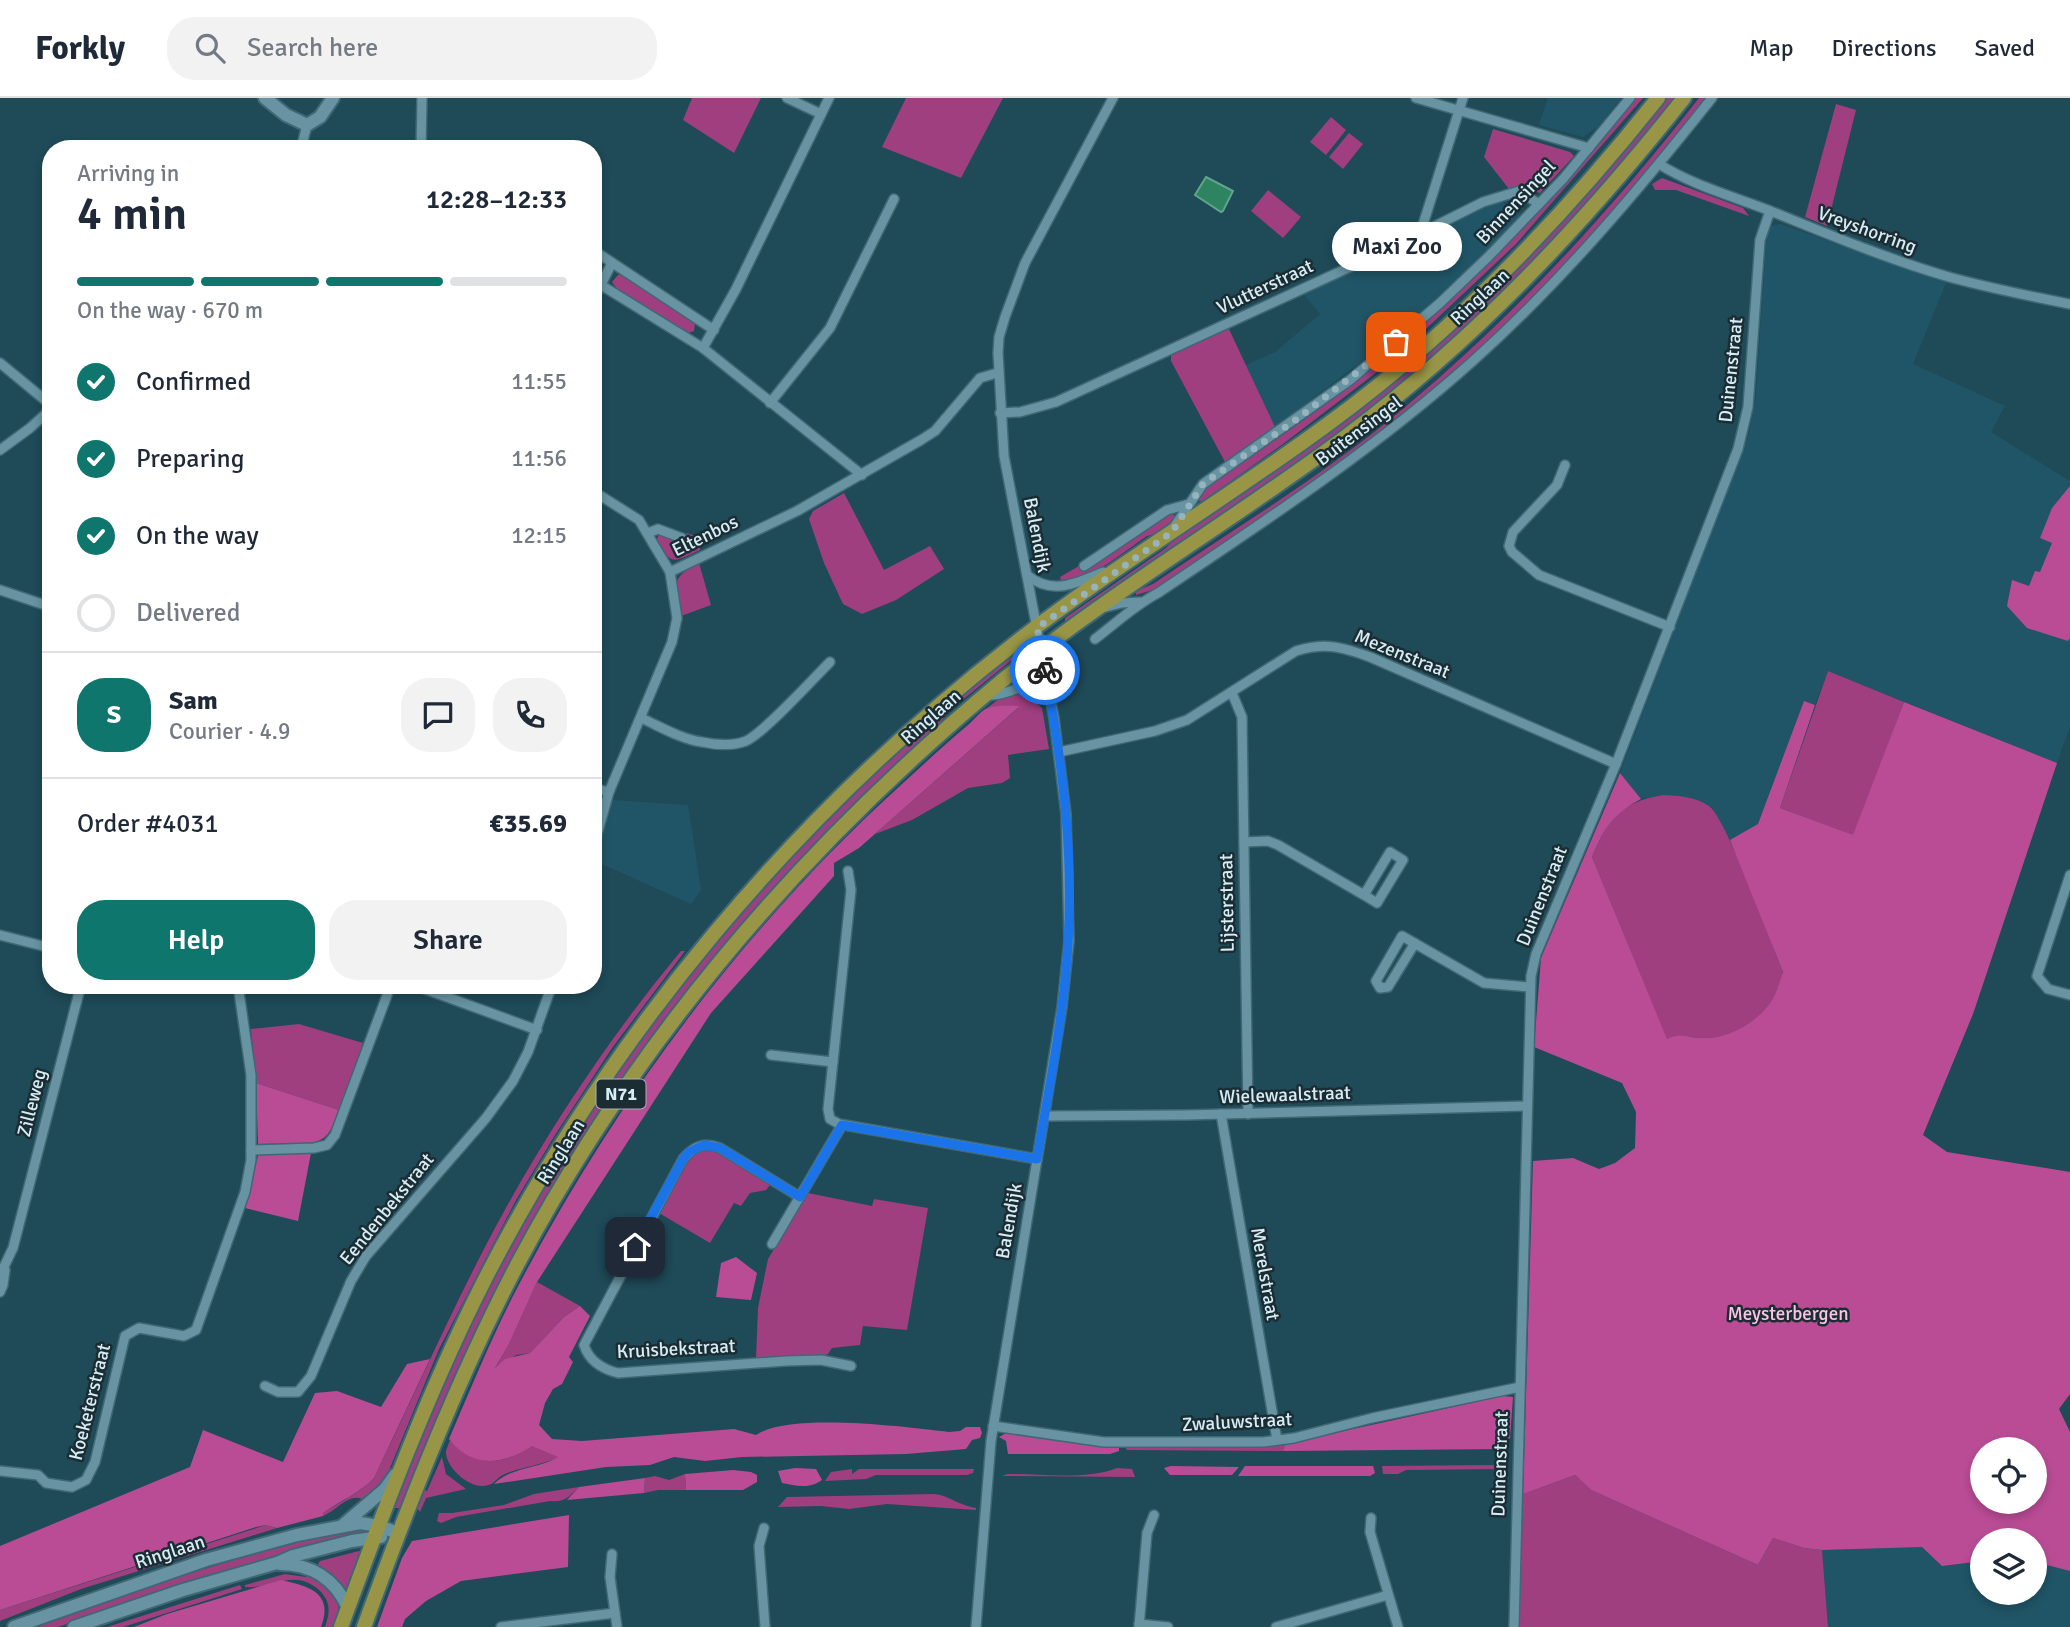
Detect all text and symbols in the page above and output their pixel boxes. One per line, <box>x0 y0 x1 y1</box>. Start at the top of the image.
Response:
search box <box>167 17 657 80</box>
text: Forkly <box>35 28 125 69</box>
icon: search <box>191 29 229 67</box>
text: Search here <box>247 32 378 64</box>
text: Map <box>1749 33 1794 63</box>
text: Directions <box>1832 33 1937 63</box>
text: Saved <box>1975 33 2035 63</box>
street label: Binnensingel <box>1471 155 1561 249</box>
text: Arriving in <box>77 159 179 188</box>
text: 12:28–12:33 <box>426 184 567 216</box>
text: 4 min <box>77 186 187 242</box>
street label: Vreyshorring <box>1814 201 1920 259</box>
callout: Maxi Zoo <box>1331 223 1461 272</box>
text: Maxi Zoo <box>1352 232 1442 261</box>
street label: Vlutterstraat <box>1213 254 1317 320</box>
street label: Ringlaan <box>1445 264 1515 330</box>
text: On the way · 670 m <box>77 296 263 325</box>
pin <box>1366 312 1426 372</box>
street label: Duinenstraat <box>1714 316 1748 424</box>
icon: bag <box>1377 323 1415 361</box>
icon: check <box>77 363 115 401</box>
text: Confirmed <box>136 366 251 398</box>
text: 11:55 <box>511 367 567 396</box>
street label: Buitensingel <box>1311 391 1407 471</box>
icon: check <box>77 440 115 478</box>
text: Preparing <box>136 443 244 475</box>
text: 11:56 <box>511 444 567 473</box>
street label: Balendijk <box>1018 495 1056 575</box>
street label: Eltenbos <box>668 510 742 562</box>
icon: check <box>77 517 115 555</box>
text: On the way <box>136 520 259 552</box>
text: 12:15 <box>511 521 567 550</box>
text: Delivered <box>136 597 241 629</box>
street label: Mezenstraat <box>1351 624 1453 684</box>
courier <box>1010 635 1080 705</box>
icon: bike <box>1026 651 1064 689</box>
button: chat <box>401 678 475 752</box>
button: phone <box>493 678 567 752</box>
street label: Ringlaan <box>896 684 966 750</box>
text: Sam <box>169 685 218 717</box>
text: S <box>107 699 121 731</box>
text: Courier · 4.9 <box>169 717 290 746</box>
text: Order #4031 <box>77 808 218 840</box>
text: €35.69 <box>489 808 567 840</box>
street label: Duinenstraat <box>1511 842 1573 949</box>
street label: Lijsterstraat <box>1214 853 1240 953</box>
button: Help <box>77 900 315 980</box>
button: Share <box>329 900 567 980</box>
street label: Zilleweg <box>12 1067 52 1139</box>
road number: N71 <box>596 1079 646 1108</box>
street label: Wielewaalstraat <box>1219 1081 1351 1109</box>
street label: Ringlaan <box>532 1115 590 1189</box>
street label: Eendenbekstraat <box>335 1148 440 1270</box>
street label: Balendijk <box>991 1181 1028 1261</box>
pin <box>605 1217 665 1277</box>
street label: Merelstraat <box>1245 1226 1285 1323</box>
icon: home <box>616 1228 654 1266</box>
park label: Meysterbergen <box>1727 1302 1849 1326</box>
street label: Kruisbekstraat <box>616 1334 736 1364</box>
street label: Koeketerstraat <box>64 1341 116 1463</box>
street label: Zwaluwstraat <box>1181 1407 1293 1437</box>
street label: Duinenstraat <box>1486 1410 1514 1517</box>
map controls <box>1970 1437 2047 1605</box>
button: locate <box>1970 1437 2047 1514</box>
button: layers <box>1970 1528 2047 1605</box>
street label: Ringlaan <box>132 1529 208 1575</box>

